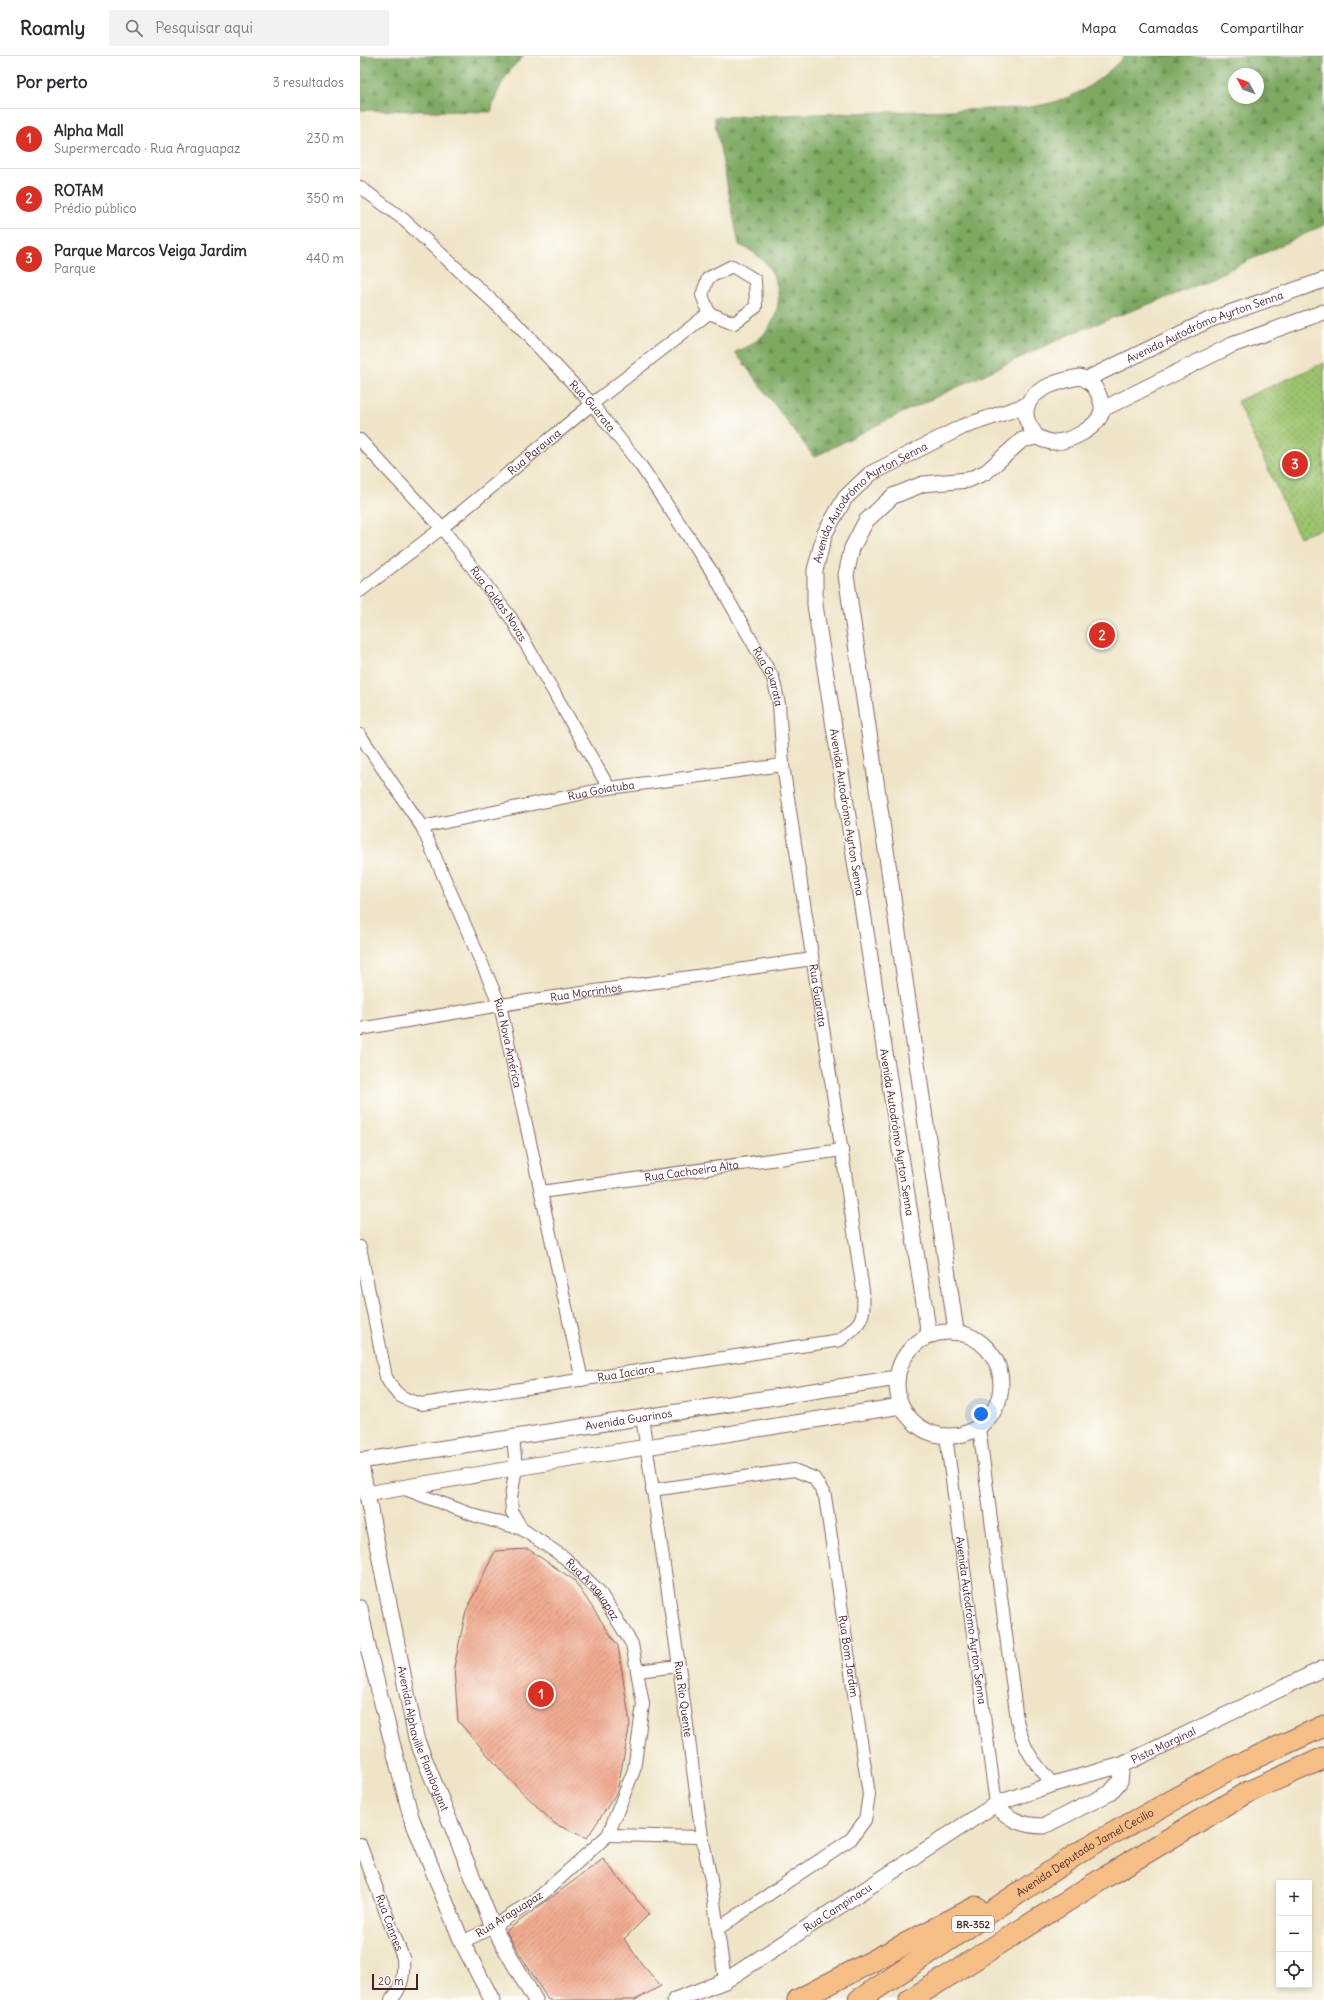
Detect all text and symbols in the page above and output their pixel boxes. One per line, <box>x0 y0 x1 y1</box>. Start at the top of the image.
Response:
search box <box>109 10 389 46</box>
text: Roamly <box>20 16 85 40</box>
icon: search <box>123 17 145 39</box>
text: Pesquisar aqui <box>155 18 253 37</box>
text: Mapa <box>1081 19 1116 37</box>
text: Camadas <box>1138 19 1198 37</box>
text: Compartilhar <box>1220 19 1304 37</box>
north arrow <box>1228 68 1264 104</box>
text: Por perto <box>16 71 87 93</box>
text: 3 resultados <box>273 74 344 91</box>
text: Alpha Mall <box>54 121 124 140</box>
text: 1 <box>26 130 32 147</box>
text: 230 m <box>306 130 344 147</box>
text: Supermercado · Rua Araguapaz <box>54 140 240 157</box>
text: ROTAM <box>54 181 104 200</box>
text: 2 <box>25 190 33 207</box>
text: 350 m <box>306 190 344 207</box>
text: Prédio público <box>54 200 137 217</box>
text: Parque Marcos Veiga Jardim <box>54 241 247 260</box>
text: 3 <box>25 250 33 267</box>
text: 440 m <box>306 250 344 267</box>
text: Parque <box>54 260 96 277</box>
street label: Avenida Autodrómo Ayrton Senna <box>1124 288 1285 366</box>
street label: Rua Guarata <box>566 377 618 435</box>
street label: Rua Parauna <box>505 426 564 478</box>
street label: Avenida Autodrómo Ayrton Senna <box>810 439 930 565</box>
pin: 3 <box>1282 449 1308 479</box>
street label: Rua Caldas Novas <box>467 564 530 644</box>
pin: 2 <box>1089 620 1115 650</box>
street label: Rua Guarata <box>750 644 786 707</box>
street label: Avenida Autodrómo Ayrton Senna <box>827 727 867 897</box>
street label: Rua Goiatuba <box>567 778 635 803</box>
street label: Rua Guarata <box>806 963 830 1028</box>
street label: Rua Morrinhos <box>549 980 623 1005</box>
street label: Rua Nova América <box>491 996 525 1089</box>
street label: Avenida Autodrómo Ayrton Senna <box>877 1047 917 1217</box>
street label: Rua Cachoeira Alta <box>644 1157 740 1184</box>
street label: Rua Iaciara <box>596 1362 656 1384</box>
your location <box>971 1404 991 1424</box>
street label: Avenida Guarinos <box>584 1406 673 1433</box>
street label: Avenida Autodrómo Ayrton Senna <box>953 1536 989 1705</box>
street label: Rua Araguapaz <box>563 1556 622 1623</box>
street label: Rua Bom Jardim <box>836 1614 862 1699</box>
street label: Rua Rio Quente <box>671 1660 696 1738</box>
street label: Avenida Alphaville Flamboyant <box>395 1665 452 1813</box>
pin: 1 <box>528 1679 554 1709</box>
street label: Pista Marginal <box>1129 1724 1198 1767</box>
street label: Avenida Deputado Jamel Cecilio <box>1013 1805 1156 1900</box>
street label: Rua Campinacu <box>801 1880 875 1935</box>
map controls <box>1276 1880 1312 1988</box>
button: + <box>1276 1880 1312 1916</box>
street label: Rua Araguapaz <box>473 1888 545 1940</box>
street label: Rua Cannes <box>373 1892 407 1953</box>
road number: BR-352 <box>952 1916 994 1932</box>
button: − <box>1276 1916 1312 1952</box>
button: locate <box>1276 1952 1312 1988</box>
scale bar <box>372 1972 418 1991</box>
text: 20 m <box>378 1974 404 1988</box>

